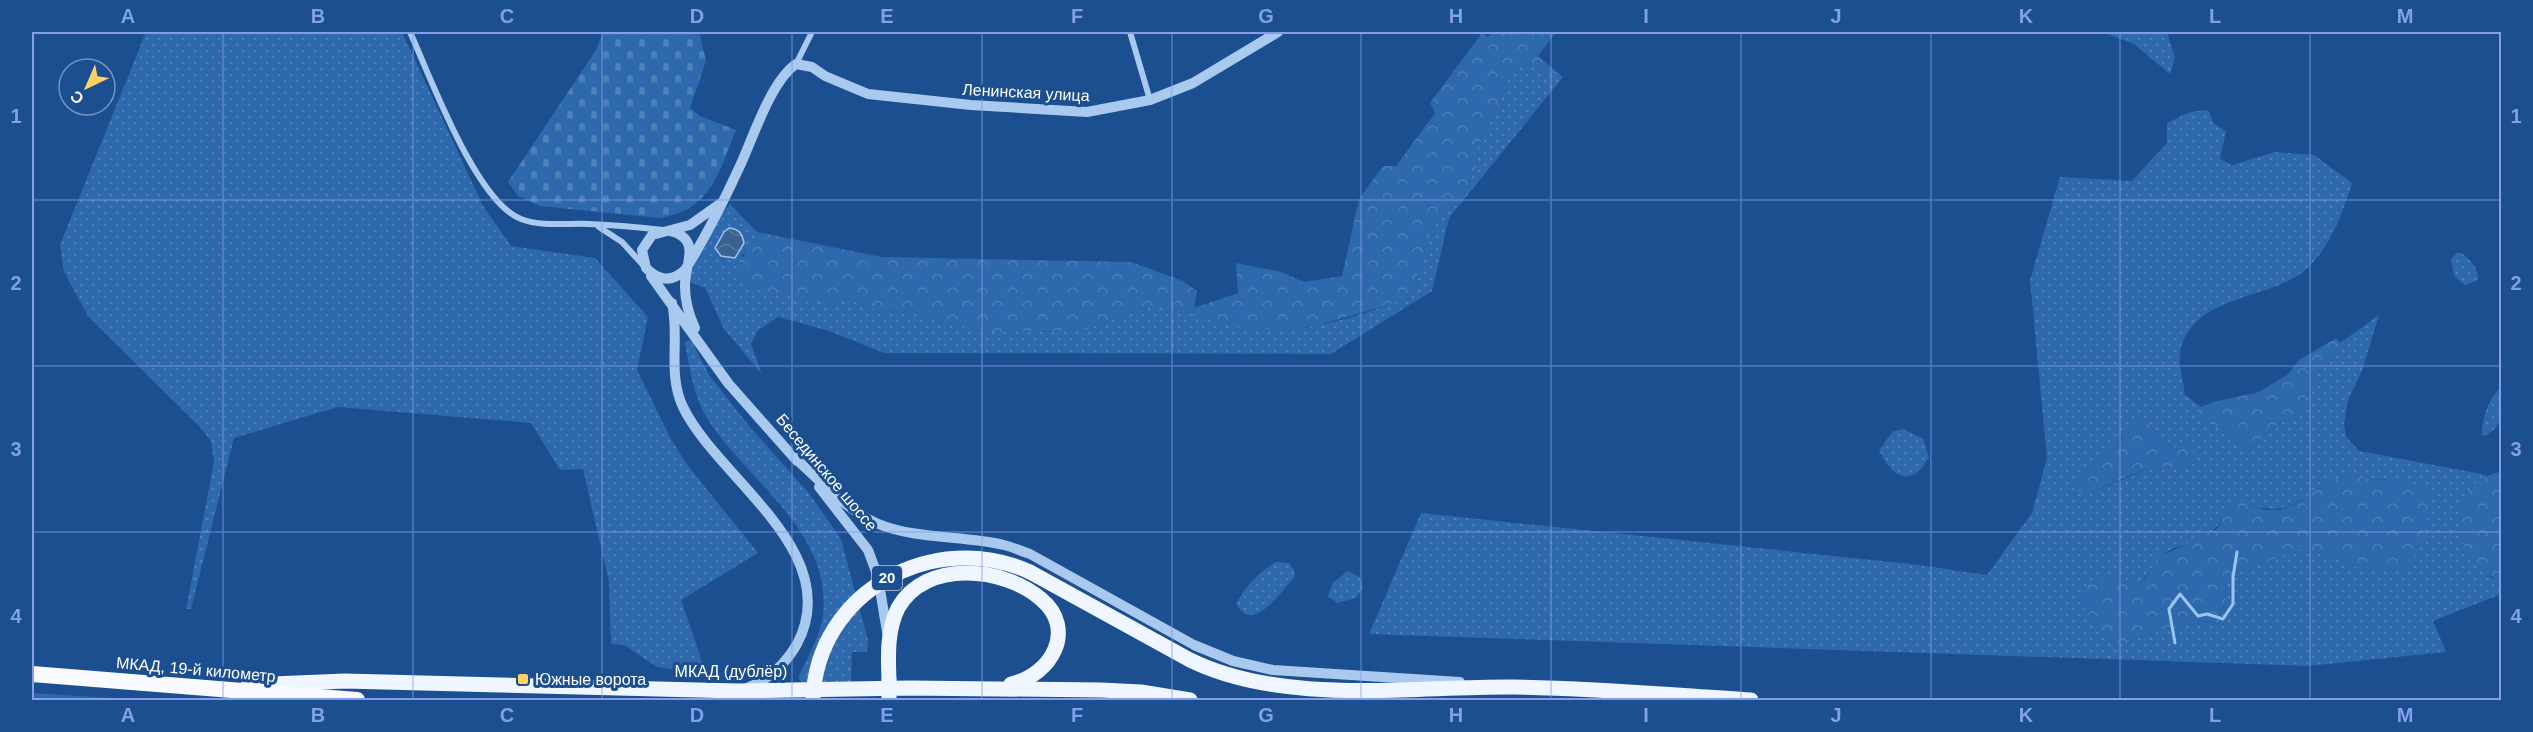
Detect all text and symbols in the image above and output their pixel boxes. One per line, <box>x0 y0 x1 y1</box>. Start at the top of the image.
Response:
text: A <box>121 5 135 27</box>
text: B <box>311 5 325 27</box>
text: C <box>500 5 514 27</box>
text: D <box>690 5 704 27</box>
text: E <box>880 5 894 27</box>
text: F <box>1071 5 1083 27</box>
text: G <box>1258 5 1274 27</box>
text: H <box>1449 5 1463 27</box>
text: I <box>1643 5 1649 27</box>
text: J <box>1830 5 1842 27</box>
text: K <box>2019 5 2034 27</box>
text: L <box>2209 5 2221 27</box>
text: M <box>2397 5 2413 27</box>
north arrow <box>57 57 117 117</box>
street label: Ленинская улица <box>962 81 1090 104</box>
text: С <box>67 87 87 108</box>
text: 1 <box>10 105 22 127</box>
text: 1 <box>2510 105 2522 127</box>
text: 2 <box>10 272 22 294</box>
text: 2 <box>2510 272 2522 294</box>
street label: Бесединское шоссе <box>773 411 880 534</box>
text: 3 <box>10 438 22 460</box>
text: 3 <box>2510 438 2522 460</box>
road number: 20 <box>872 566 902 590</box>
text: 4 <box>10 605 22 627</box>
text: 4 <box>2510 605 2522 627</box>
street label: МКАД, 19-й километр <box>116 654 277 685</box>
street label: МКАД (дублёр) <box>675 663 787 680</box>
place label: Южные ворота <box>535 671 646 688</box>
marker: Южные ворота <box>516 672 530 686</box>
text: A <box>121 704 135 726</box>
text: B <box>311 704 325 726</box>
text: C <box>500 704 514 726</box>
text: D <box>690 704 704 726</box>
text: E <box>880 704 894 726</box>
text: F <box>1071 704 1083 726</box>
text: G <box>1258 704 1274 726</box>
text: H <box>1449 704 1463 726</box>
text: I <box>1643 704 1649 726</box>
text: J <box>1830 704 1842 726</box>
text: K <box>2019 704 2034 726</box>
text: L <box>2209 704 2221 726</box>
text: M <box>2397 704 2413 726</box>

